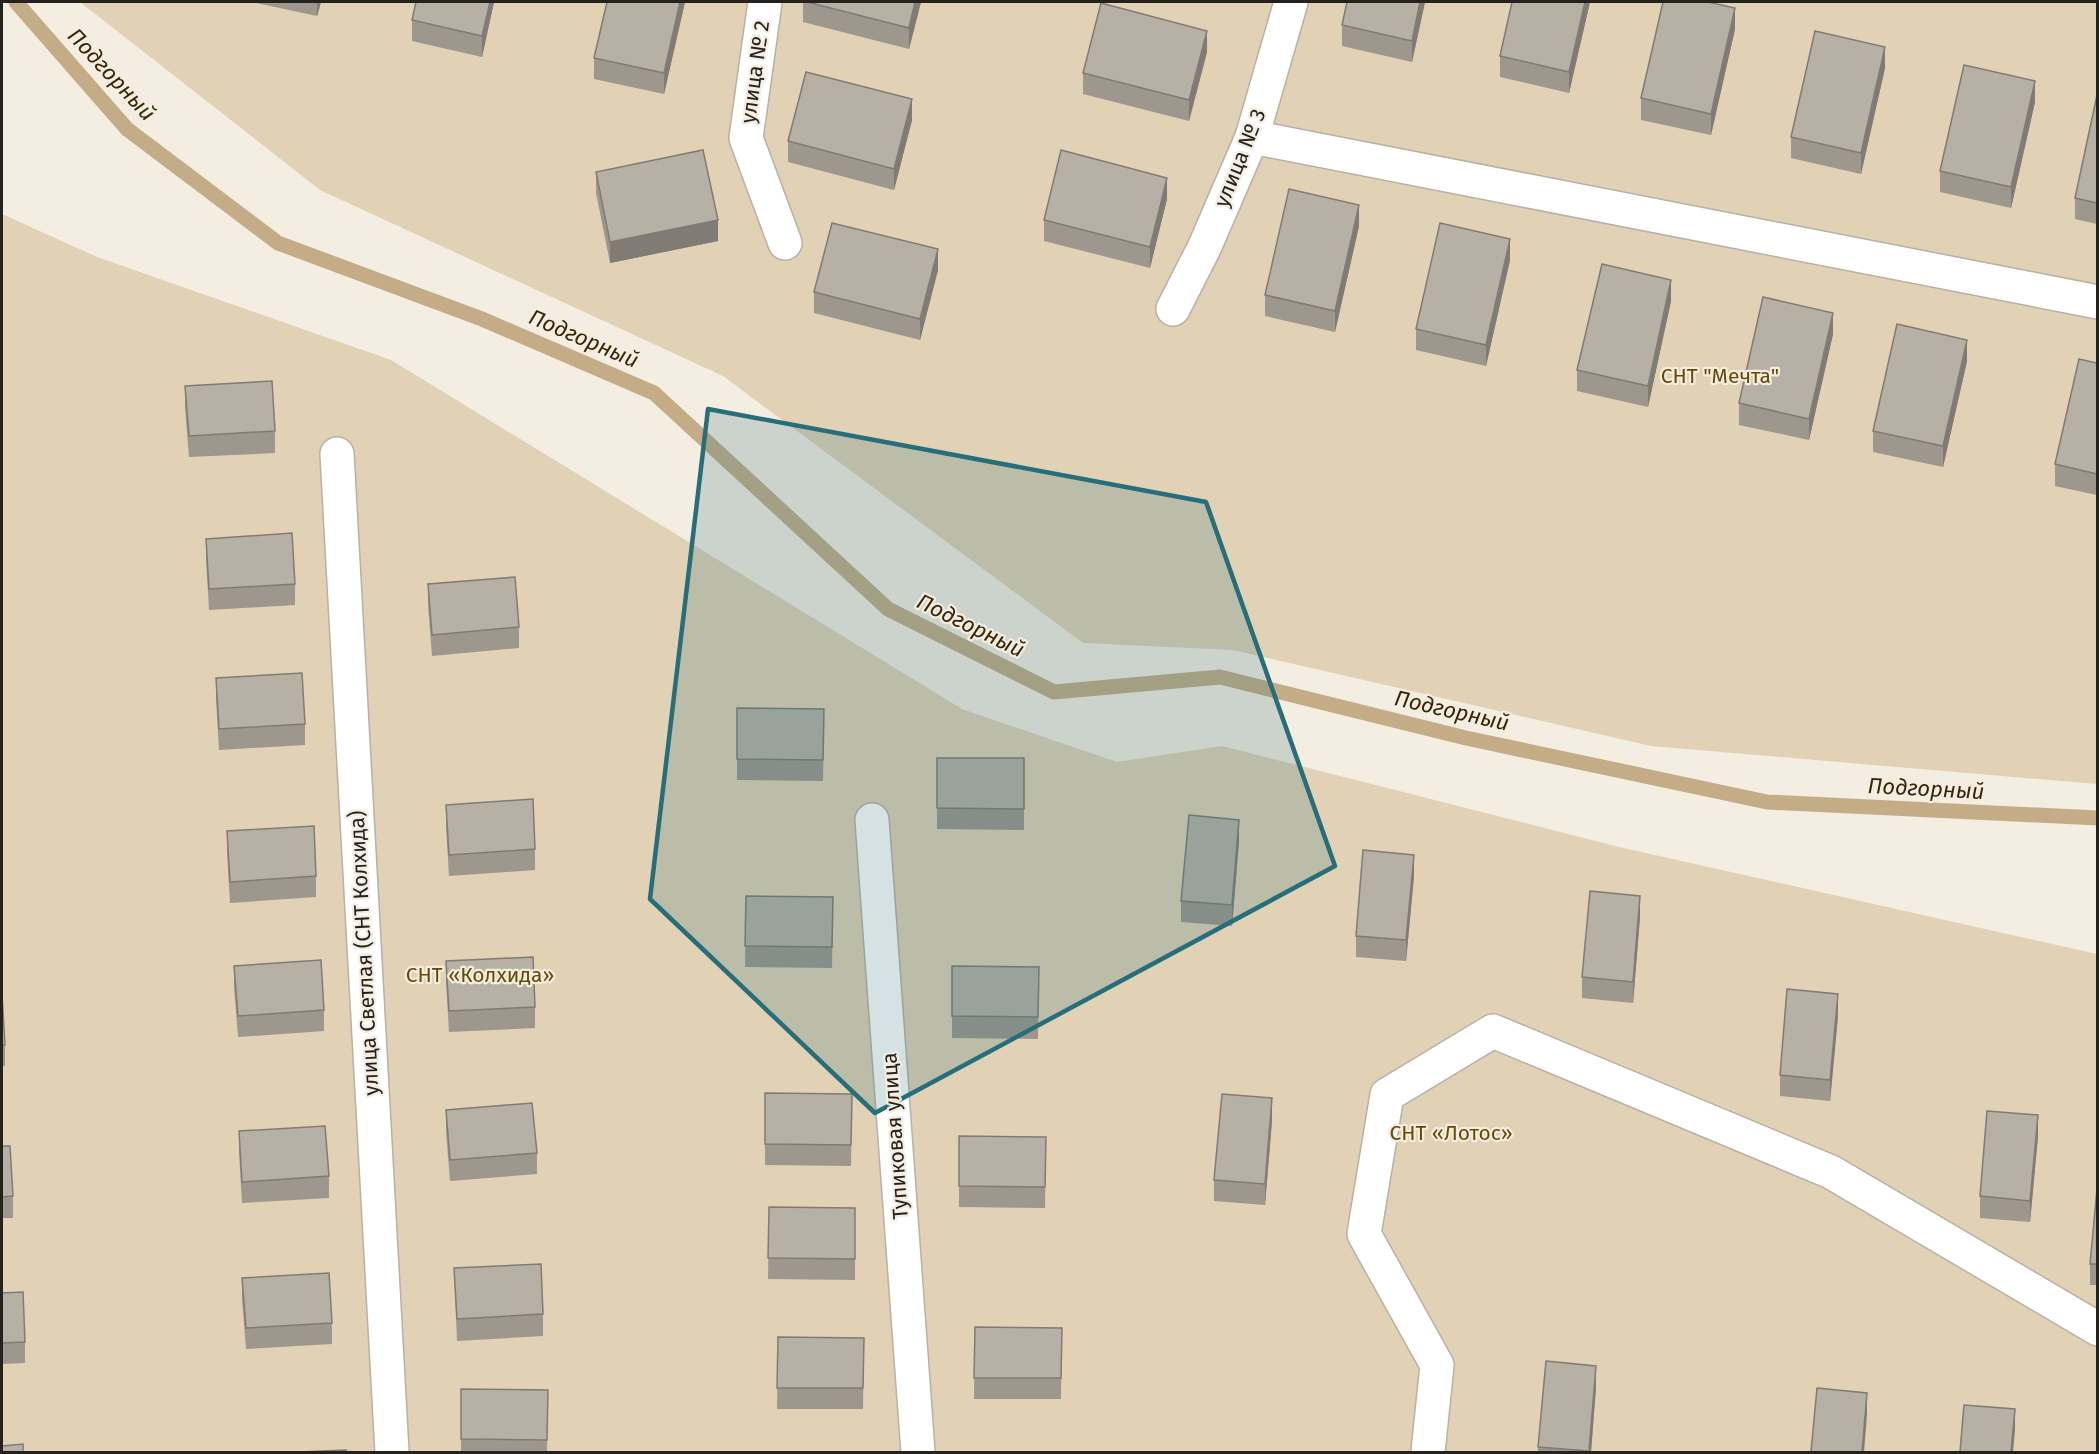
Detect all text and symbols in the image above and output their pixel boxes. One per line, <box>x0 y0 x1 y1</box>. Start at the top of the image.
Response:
street label: улица № 2 <box>735 19 775 125</box>
water label: Подгорный <box>62 22 161 126</box>
street label: улица № 3 <box>1209 105 1271 211</box>
water label: Подгорный <box>525 303 643 374</box>
park label: СНТ "Мечта" <box>1661 363 1779 389</box>
water label: Подгорный <box>912 588 1029 663</box>
water label: Подгорный <box>1392 684 1512 737</box>
water label: Подгорный <box>1867 772 1985 805</box>
street label: улица Светлая (СНТ Колхида) <box>344 810 384 1096</box>
park label: СНТ «Колхида» <box>406 962 554 988</box>
street label: Тупиковая улица <box>876 1052 914 1220</box>
park label: СНТ «Лотос» <box>1389 1120 1513 1146</box>

